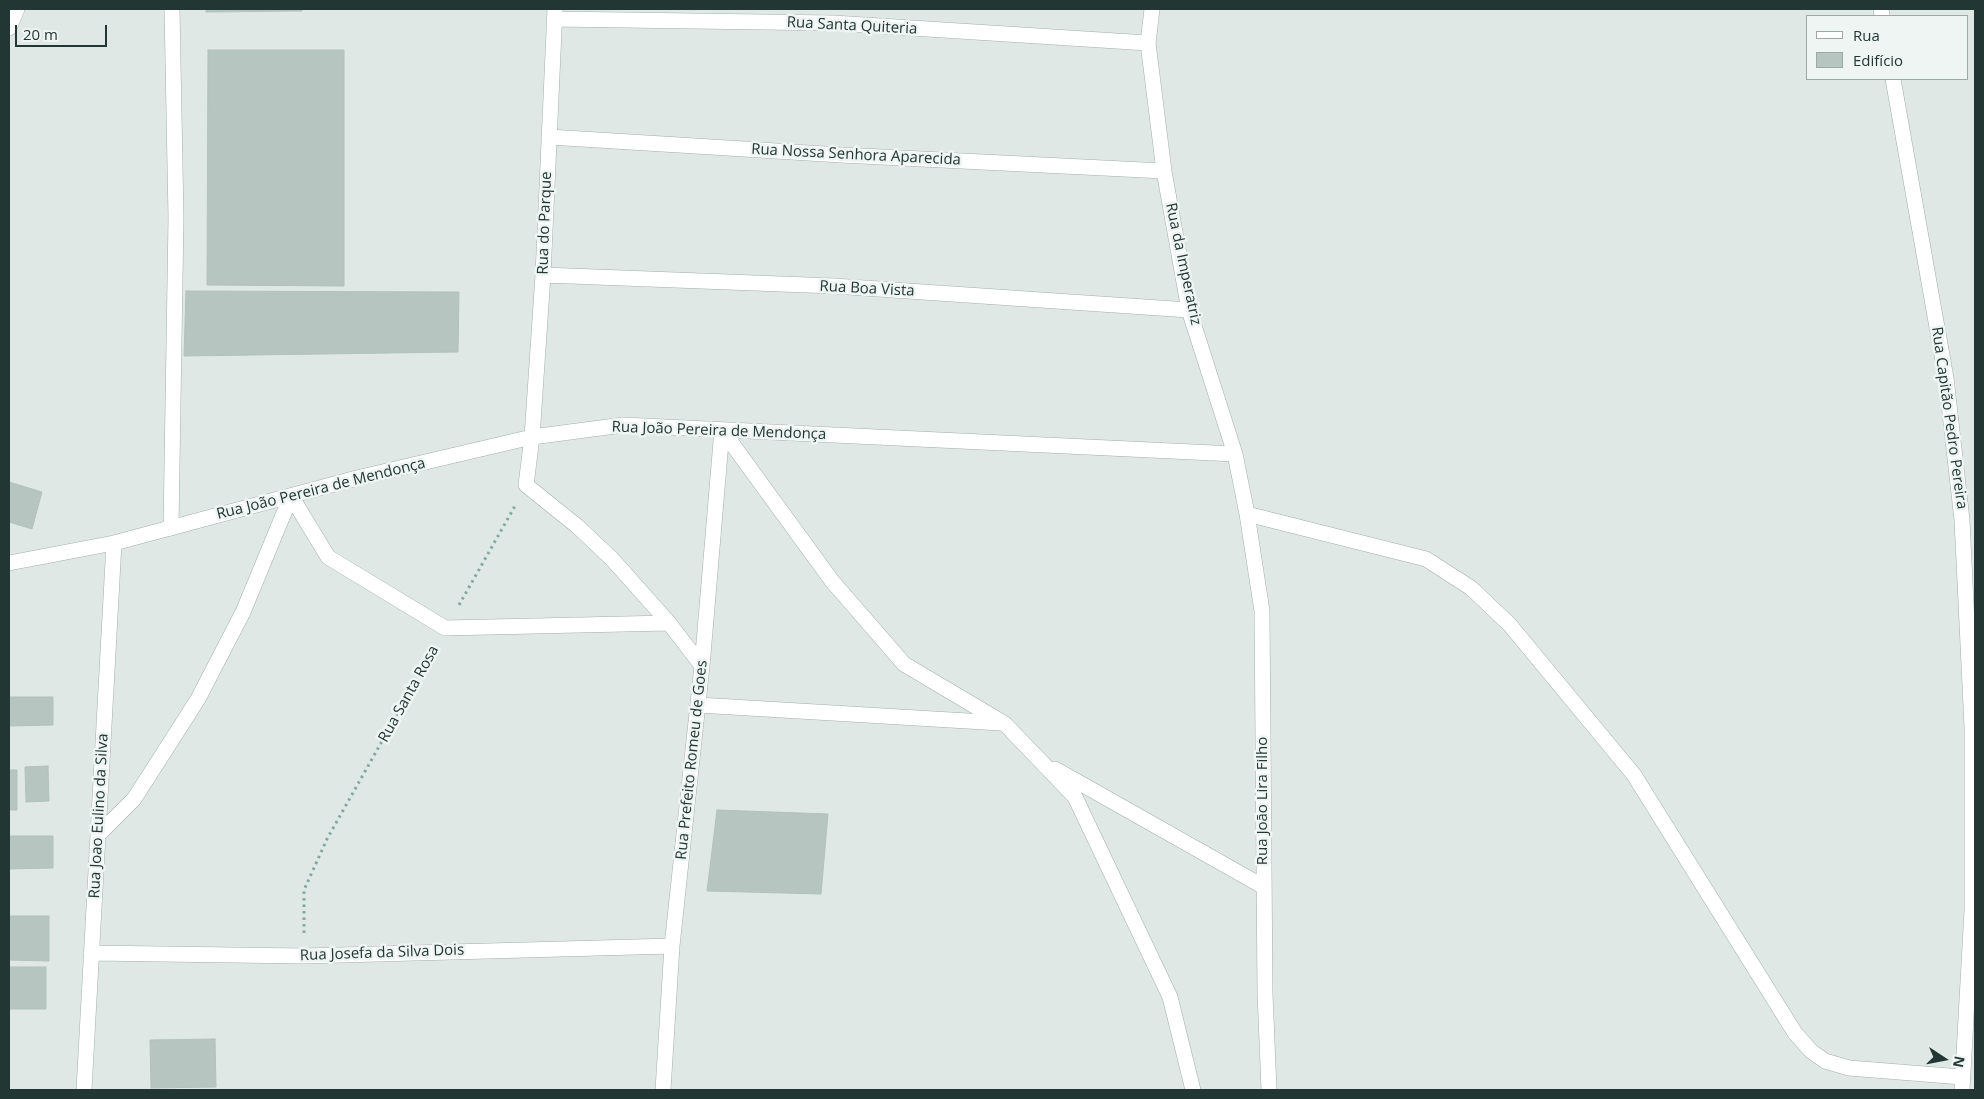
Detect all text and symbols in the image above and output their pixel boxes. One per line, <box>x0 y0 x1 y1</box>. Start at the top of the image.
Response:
street label: Rua Santa Quiteria <box>786 14 918 38</box>
scale bar <box>18 15 110 47</box>
legend <box>1806 15 1969 80</box>
text: 20 m <box>23 24 58 44</box>
text: Rua <box>1853 25 1880 45</box>
text: Edifício <box>1853 50 1903 70</box>
street label: Rua Nossa Senhora Aparecida <box>751 141 961 169</box>
street label: Rua do Parque <box>534 171 556 275</box>
street label: Rua da Imperatriz <box>1161 201 1205 327</box>
street label: Rua Boa Vista <box>819 278 915 300</box>
street label: Rua Capitão Pedro Pereira <box>1927 326 1971 510</box>
street label: Rua João Pereira de Mendonça <box>611 418 827 444</box>
street label: Rua João Pereira de Mendonça <box>215 454 427 524</box>
street label: Rua Santa Rosa <box>375 642 443 746</box>
street label: Rua Prefeito Romeu de Goes <box>673 659 711 861</box>
street label: Rua Joao Eulino da Silva <box>86 733 112 899</box>
street label: Rua João Lira Filho <box>1254 737 1272 865</box>
street label: Rua Josefa da Silva Dois <box>300 941 464 965</box>
north arrow <box>1919 1034 1969 1084</box>
text: N <box>1949 1055 1970 1069</box>

